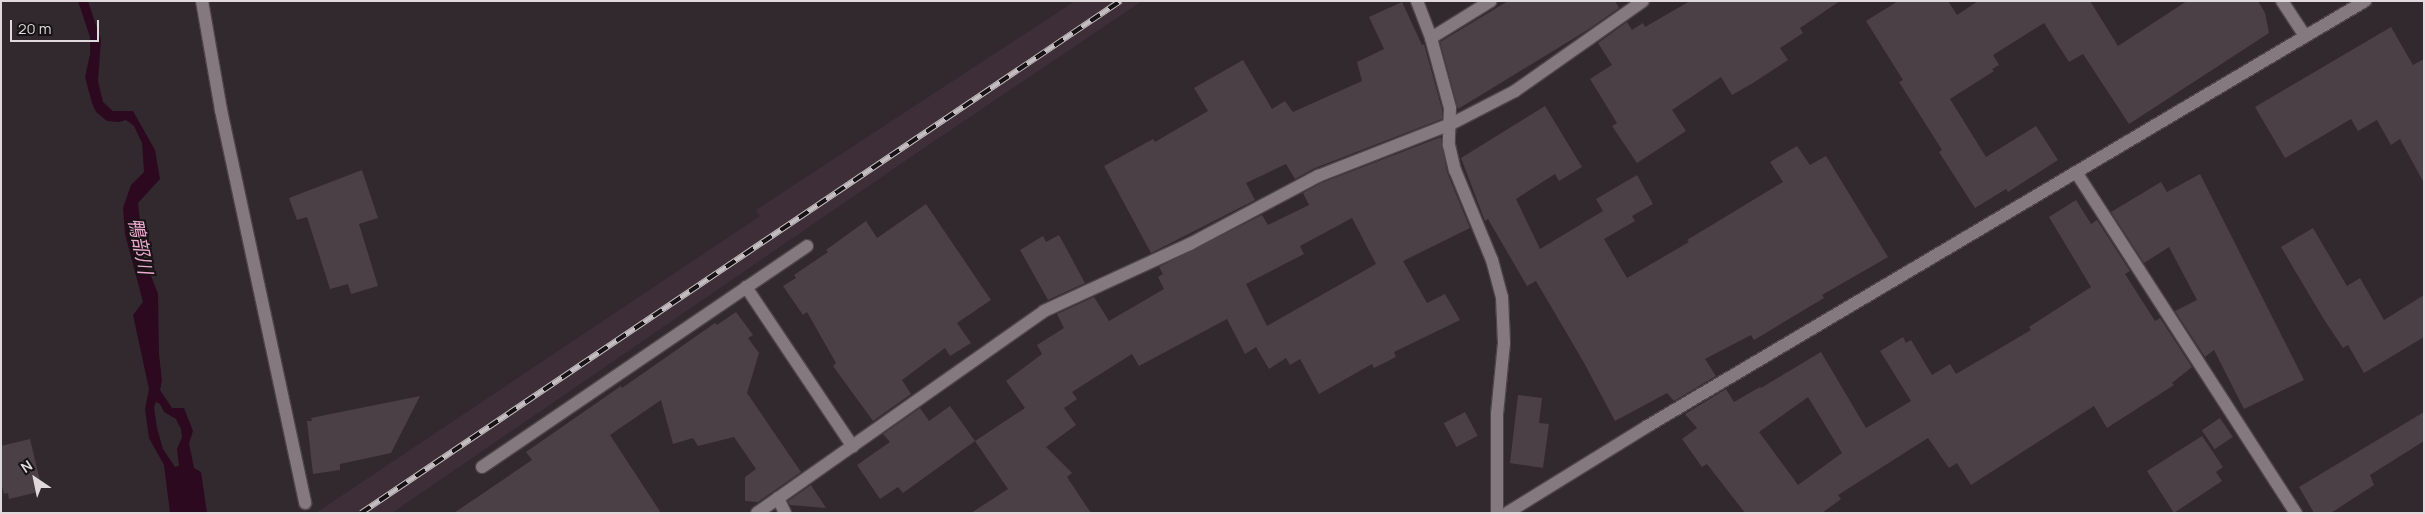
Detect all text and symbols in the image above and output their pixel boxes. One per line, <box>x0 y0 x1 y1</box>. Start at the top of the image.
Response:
scale bar <box>12 10 101 42</box>
text: 20 m <box>18 18 51 39</box>
water label: 鴨部川 <box>123 216 157 276</box>
north arrow <box>10 454 60 504</box>
text: N <box>17 455 36 477</box>

